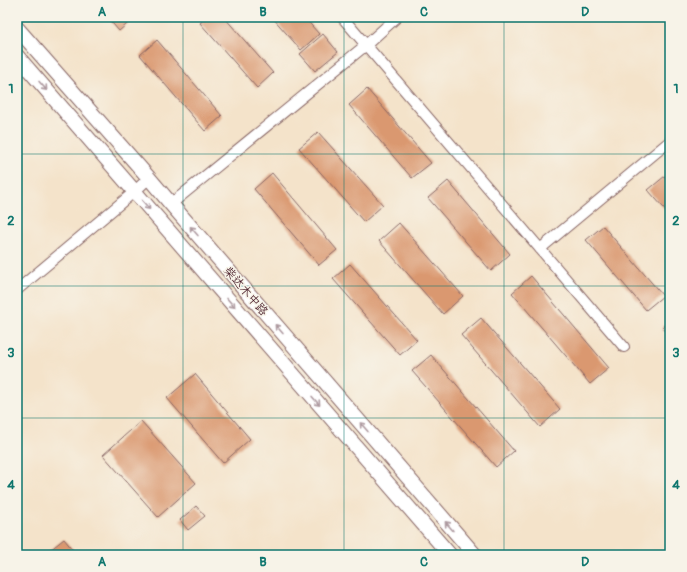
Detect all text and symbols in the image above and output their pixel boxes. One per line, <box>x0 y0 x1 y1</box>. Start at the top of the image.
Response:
text: A <box>98 4 107 20</box>
text: B <box>259 4 267 20</box>
text: C <box>420 4 428 20</box>
text: D <box>581 4 589 20</box>
one-way arrow <box>38 80 47 91</box>
text: 1 <box>8 81 14 97</box>
text: 1 <box>673 81 679 97</box>
one-way arrow <box>141 200 151 210</box>
text: 2 <box>7 213 15 229</box>
text: 2 <box>672 213 680 229</box>
one-way arrow <box>189 226 199 236</box>
street label: 柴达木中路 <box>220 264 271 319</box>
one-way arrow <box>227 298 236 309</box>
one-way arrow <box>275 324 284 334</box>
text: 3 <box>7 345 15 361</box>
text: 3 <box>672 345 680 361</box>
one-way arrow <box>312 396 321 407</box>
one-way arrow <box>360 422 369 433</box>
text: 4 <box>7 477 15 493</box>
text: 4 <box>672 477 680 493</box>
one-way arrow <box>445 520 454 531</box>
text: A <box>98 554 107 570</box>
text: B <box>259 554 267 570</box>
text: C <box>420 554 428 570</box>
text: D <box>581 554 589 570</box>

